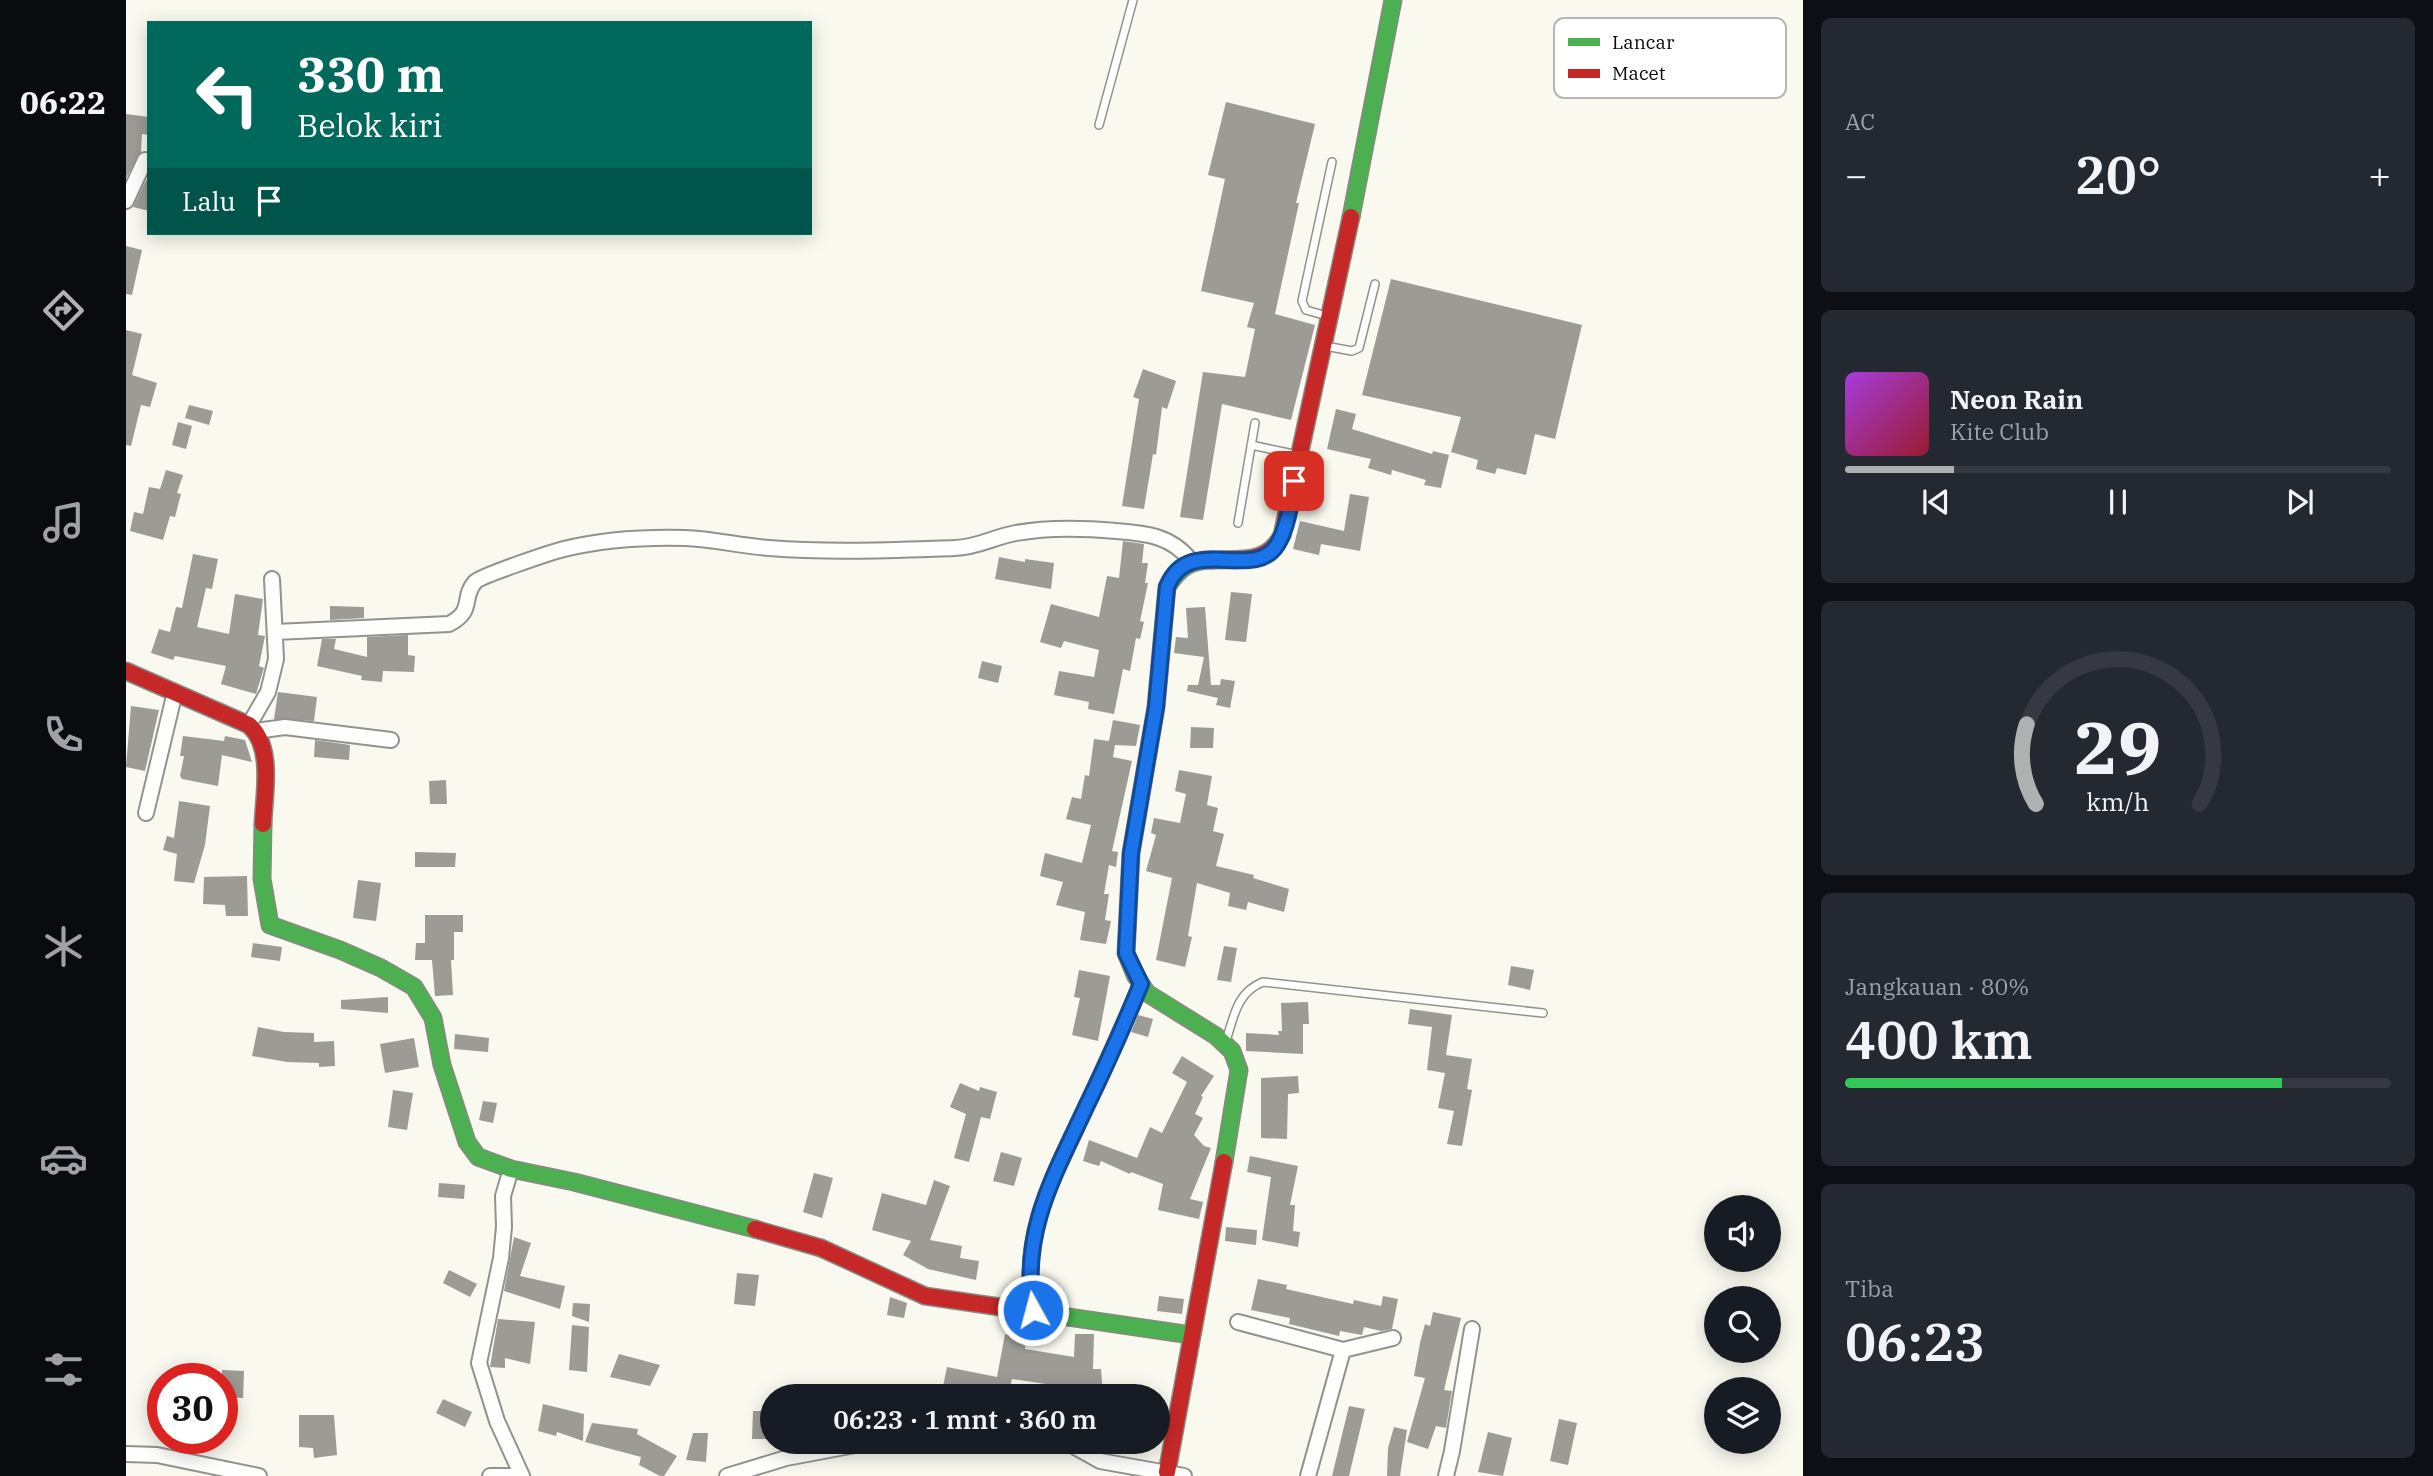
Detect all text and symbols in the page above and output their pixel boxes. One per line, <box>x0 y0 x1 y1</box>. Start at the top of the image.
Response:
legend <box>1554 18 1786 98</box>
text: Lancar <box>1612 30 1675 54</box>
text: 330 m <box>297 42 444 105</box>
icon: left <box>182 49 273 140</box>
text: Macet <box>1612 61 1666 85</box>
text: 06:22 <box>20 81 106 123</box>
text: Belok kiri <box>297 104 442 146</box>
text: AC <box>1845 106 1875 136</box>
text: 20° <box>2075 141 2161 208</box>
text: − <box>1845 150 1868 199</box>
text: + <box>2368 150 2391 199</box>
icon: arrive <box>250 182 288 220</box>
text: Lalu <box>182 184 236 218</box>
icon: directions <box>39 286 88 335</box>
text: Neon Rain <box>1950 382 2083 416</box>
text: Kite Club <box>1950 416 2049 446</box>
pin <box>1264 451 1324 511</box>
icon: arrive <box>1275 462 1313 500</box>
icon: previous <box>1917 483 1955 521</box>
icon: pause <box>2099 483 2137 521</box>
icon: next <box>2281 483 2319 521</box>
icon: music <box>39 498 88 547</box>
text: 29 <box>2074 699 2162 794</box>
icon: phone <box>39 710 88 759</box>
text: km/h <box>2086 785 2150 818</box>
icon: climate <box>39 922 88 971</box>
text: Jangkauan · 80% <box>1845 971 2029 1001</box>
text: 400 km <box>1845 1006 2033 1073</box>
icon: car <box>39 1134 88 1183</box>
map controls <box>1704 1195 1781 1454</box>
button: sound <box>1704 1195 1781 1272</box>
position arrow <box>996 1273 1070 1347</box>
text: Tiba <box>1845 1273 1894 1303</box>
button: search <box>1704 1286 1781 1363</box>
text: 06:23 <box>1845 1308 1985 1375</box>
icon: filters <box>39 1345 88 1394</box>
speed limit sign: 30 <box>147 1363 238 1454</box>
button: layers <box>1704 1377 1781 1454</box>
text: 06:23 · 1 mnt · 360 m <box>833 1402 1097 1436</box>

